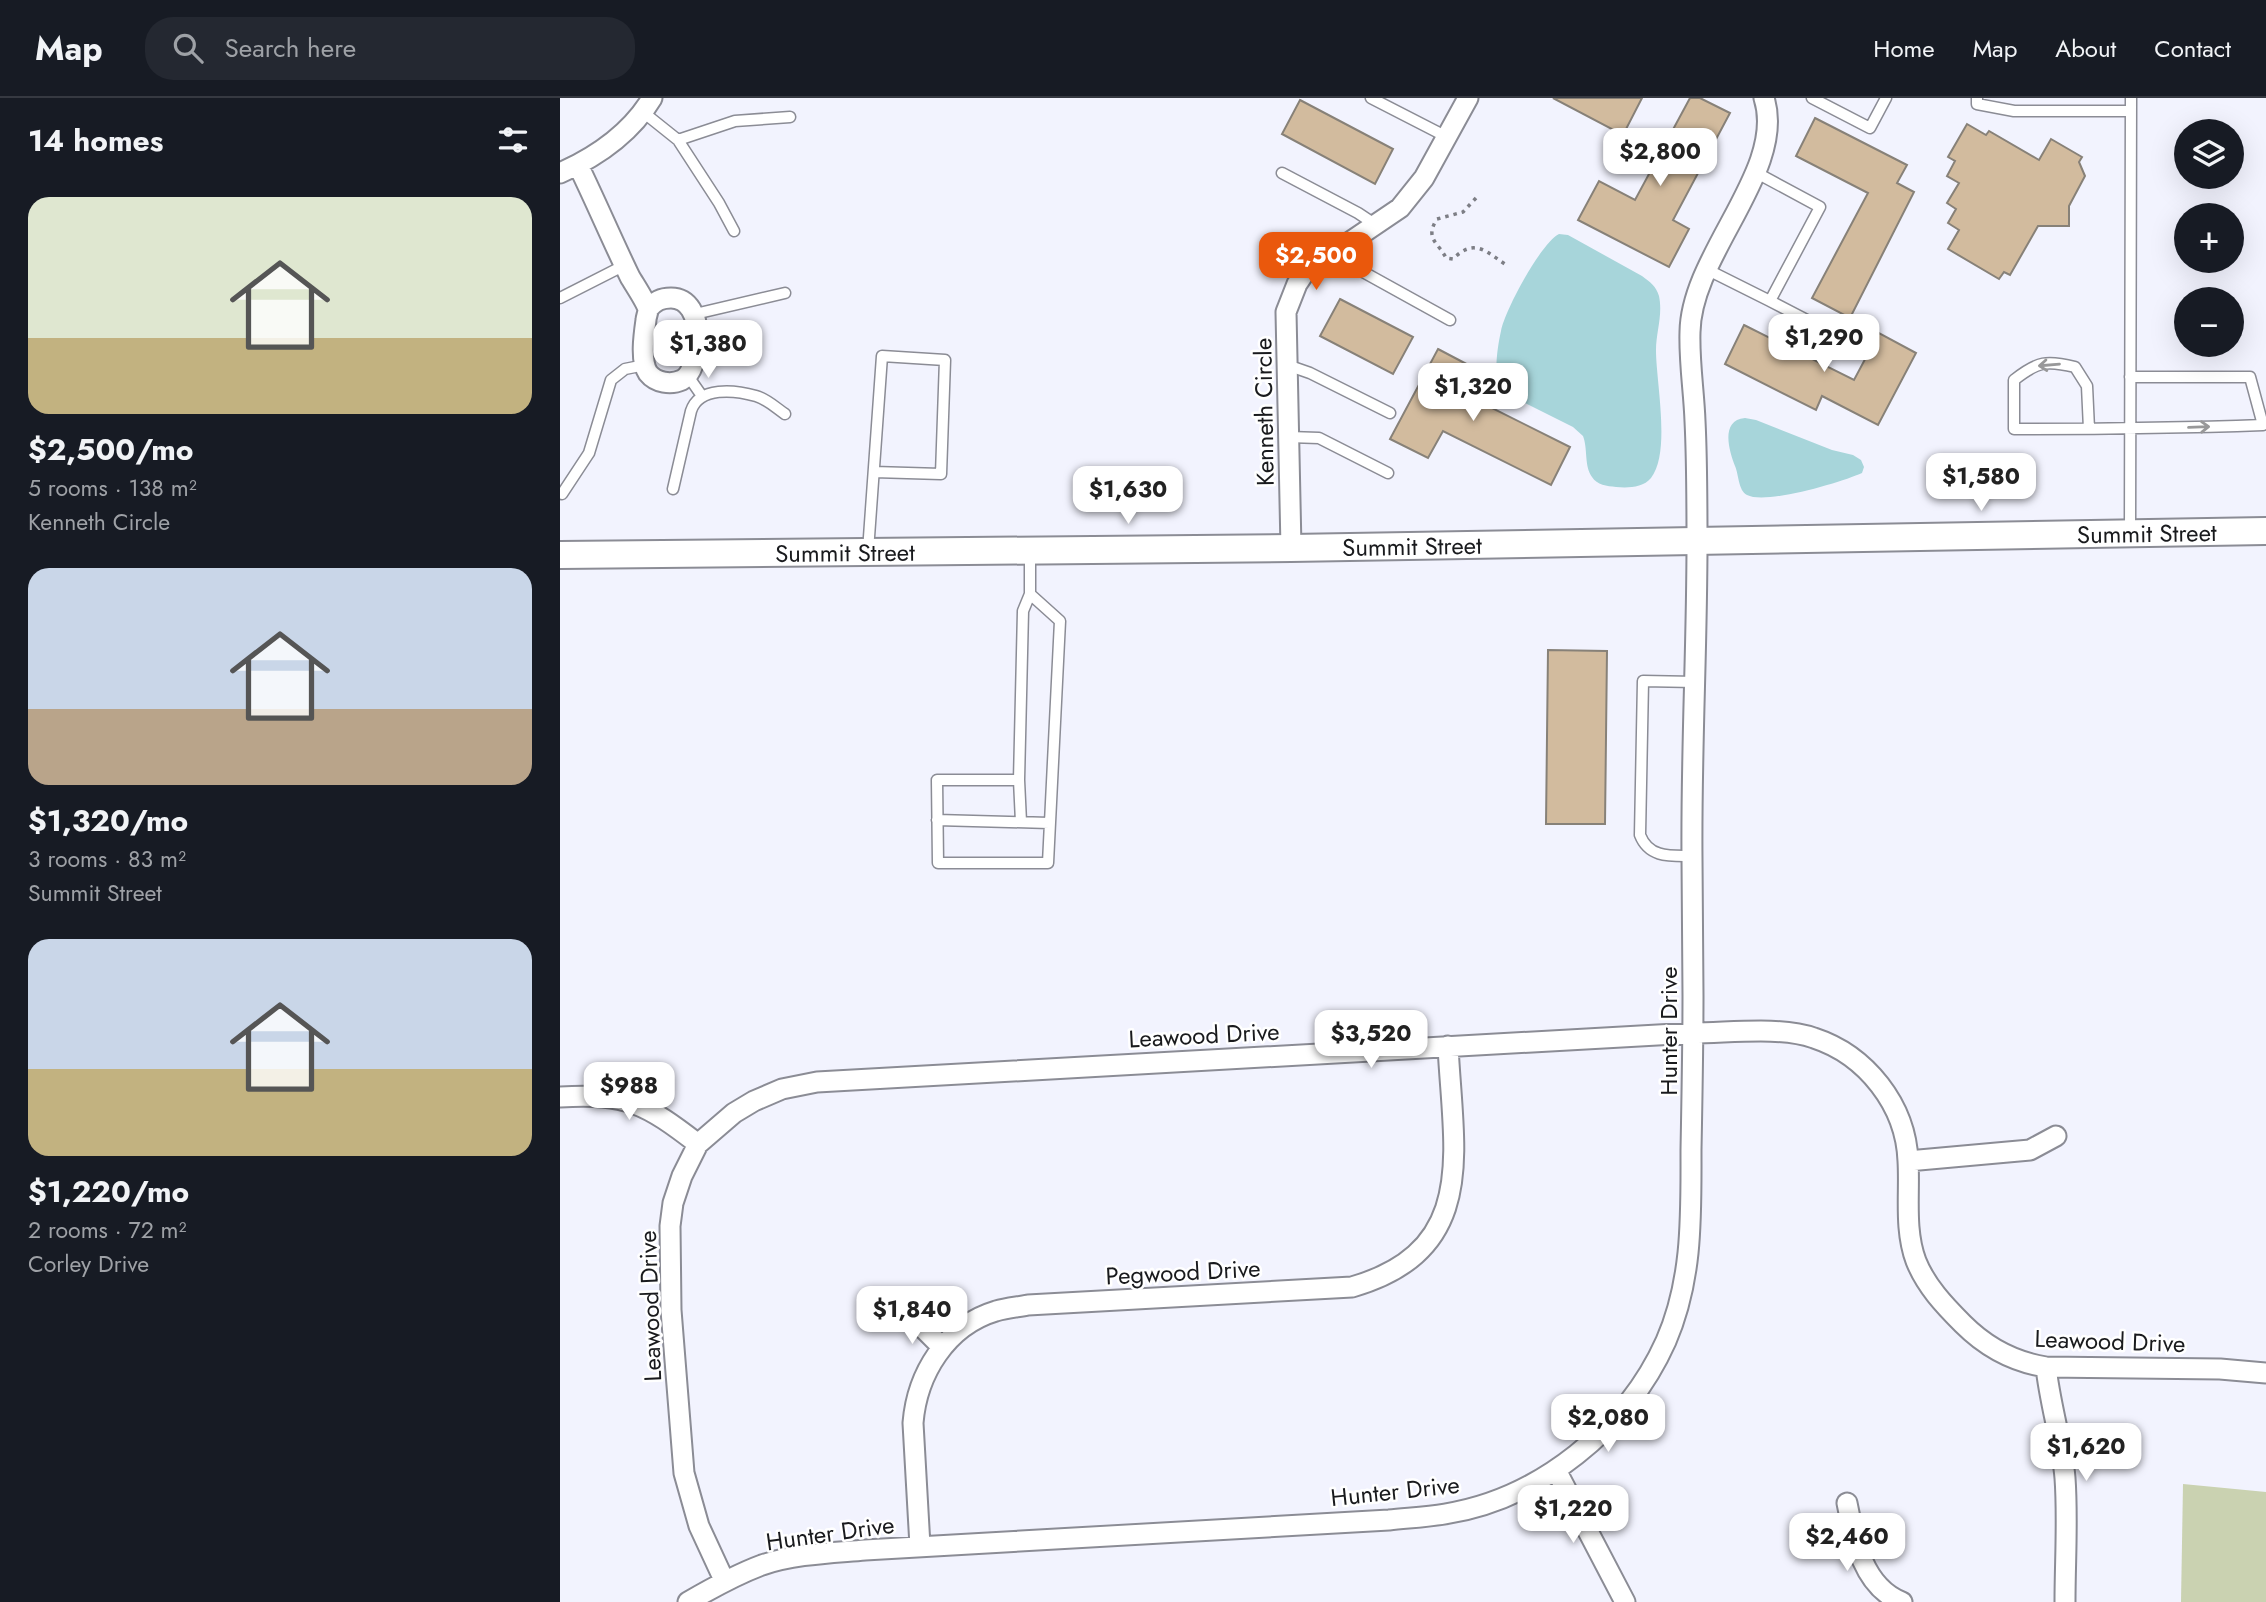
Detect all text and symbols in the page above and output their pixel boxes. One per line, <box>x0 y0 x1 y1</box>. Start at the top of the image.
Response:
search box <box>145 17 635 80</box>
text: Map <box>35 25 103 72</box>
icon: search <box>169 29 207 67</box>
text: Search here <box>225 29 356 67</box>
text: Home <box>1873 31 1935 66</box>
text: Map <box>1973 31 2017 66</box>
text: About <box>2055 31 2116 66</box>
text: Contact <box>2154 31 2231 66</box>
text: 14 homes <box>28 119 163 162</box>
map controls <box>2174 119 2244 357</box>
button: layers <box>2174 119 2244 189</box>
icon: filters <box>494 121 532 159</box>
pin: $2,800 <box>1603 129 1717 188</box>
text: $2,800 <box>1619 134 1701 168</box>
button: + <box>2174 203 2244 273</box>
pin: $2,500 <box>1259 232 1373 292</box>
text: $2,500 <box>1275 238 1357 272</box>
icon: home <box>217 242 343 368</box>
button: − <box>2174 287 2244 357</box>
pin: $1,290 <box>1767 314 1881 374</box>
pin: $1,380 <box>651 320 765 380</box>
text: $1,290 <box>1784 320 1864 354</box>
text: $1,380 <box>669 326 747 360</box>
street label: Kenneth Circle <box>1245 338 1283 486</box>
one-way arrow <box>2038 359 2061 372</box>
pin: $1,320 <box>1416 364 1530 423</box>
text: $1,320 <box>1434 369 1512 403</box>
one-way arrow <box>2187 420 2210 434</box>
text: $2,500/mo <box>28 428 194 471</box>
pin: $1,580 <box>1924 454 2038 513</box>
text: $1,580 <box>1942 459 2020 493</box>
pin: $1,630 <box>1071 466 1185 526</box>
text: 5 rooms · 138 m² <box>28 471 197 505</box>
text: $1,630 <box>1089 472 1167 506</box>
text: Kenneth Circle <box>28 505 170 539</box>
street label: Summit Street <box>2077 514 2217 552</box>
street label: Summit Street <box>1342 527 1482 565</box>
street label: Summit Street <box>775 534 915 570</box>
icon: home <box>217 613 343 739</box>
text: $1,320/mo <box>28 799 188 842</box>
text: 3 rooms · 83 m² <box>28 842 186 876</box>
text: Summit Street <box>28 876 162 910</box>
street label: Hunter Drive <box>1651 966 1686 1096</box>
icon: home <box>217 984 343 1110</box>
pin: $3,520 <box>1314 1010 1428 1070</box>
street label: Leawood Drive <box>1128 1014 1280 1056</box>
text: $3,520 <box>1331 1016 1411 1050</box>
pin: $988 <box>588 1062 670 1122</box>
text: $988 <box>600 1068 658 1102</box>
text: $1,220/mo <box>28 1170 189 1213</box>
text: 2 rooms · 72 m² <box>28 1213 187 1247</box>
street label: Leawood Drive <box>630 1230 670 1382</box>
text: Corley Drive <box>28 1247 149 1281</box>
street label: Pegwood Drive <box>1105 1250 1261 1294</box>
pin: $1,840 <box>855 1286 969 1346</box>
text: $1,840 <box>872 1292 952 1326</box>
street label: Leawood Drive <box>2034 1321 2186 1361</box>
pin: $2,080 <box>1551 1394 1665 1454</box>
text: $2,080 <box>1567 1400 1649 1434</box>
pin: $1,620 <box>2029 1424 2143 1483</box>
text: $1,620 <box>2046 1429 2126 1463</box>
street label: Hunter Drive <box>1329 1467 1461 1515</box>
pin: $1,220 <box>1516 1486 1630 1545</box>
text: $1,220 <box>1534 1491 1612 1525</box>
street label: Hunter Drive <box>764 1507 896 1559</box>
pin: $2,460 <box>1790 1514 1904 1573</box>
text: $2,460 <box>1805 1519 1889 1553</box>

